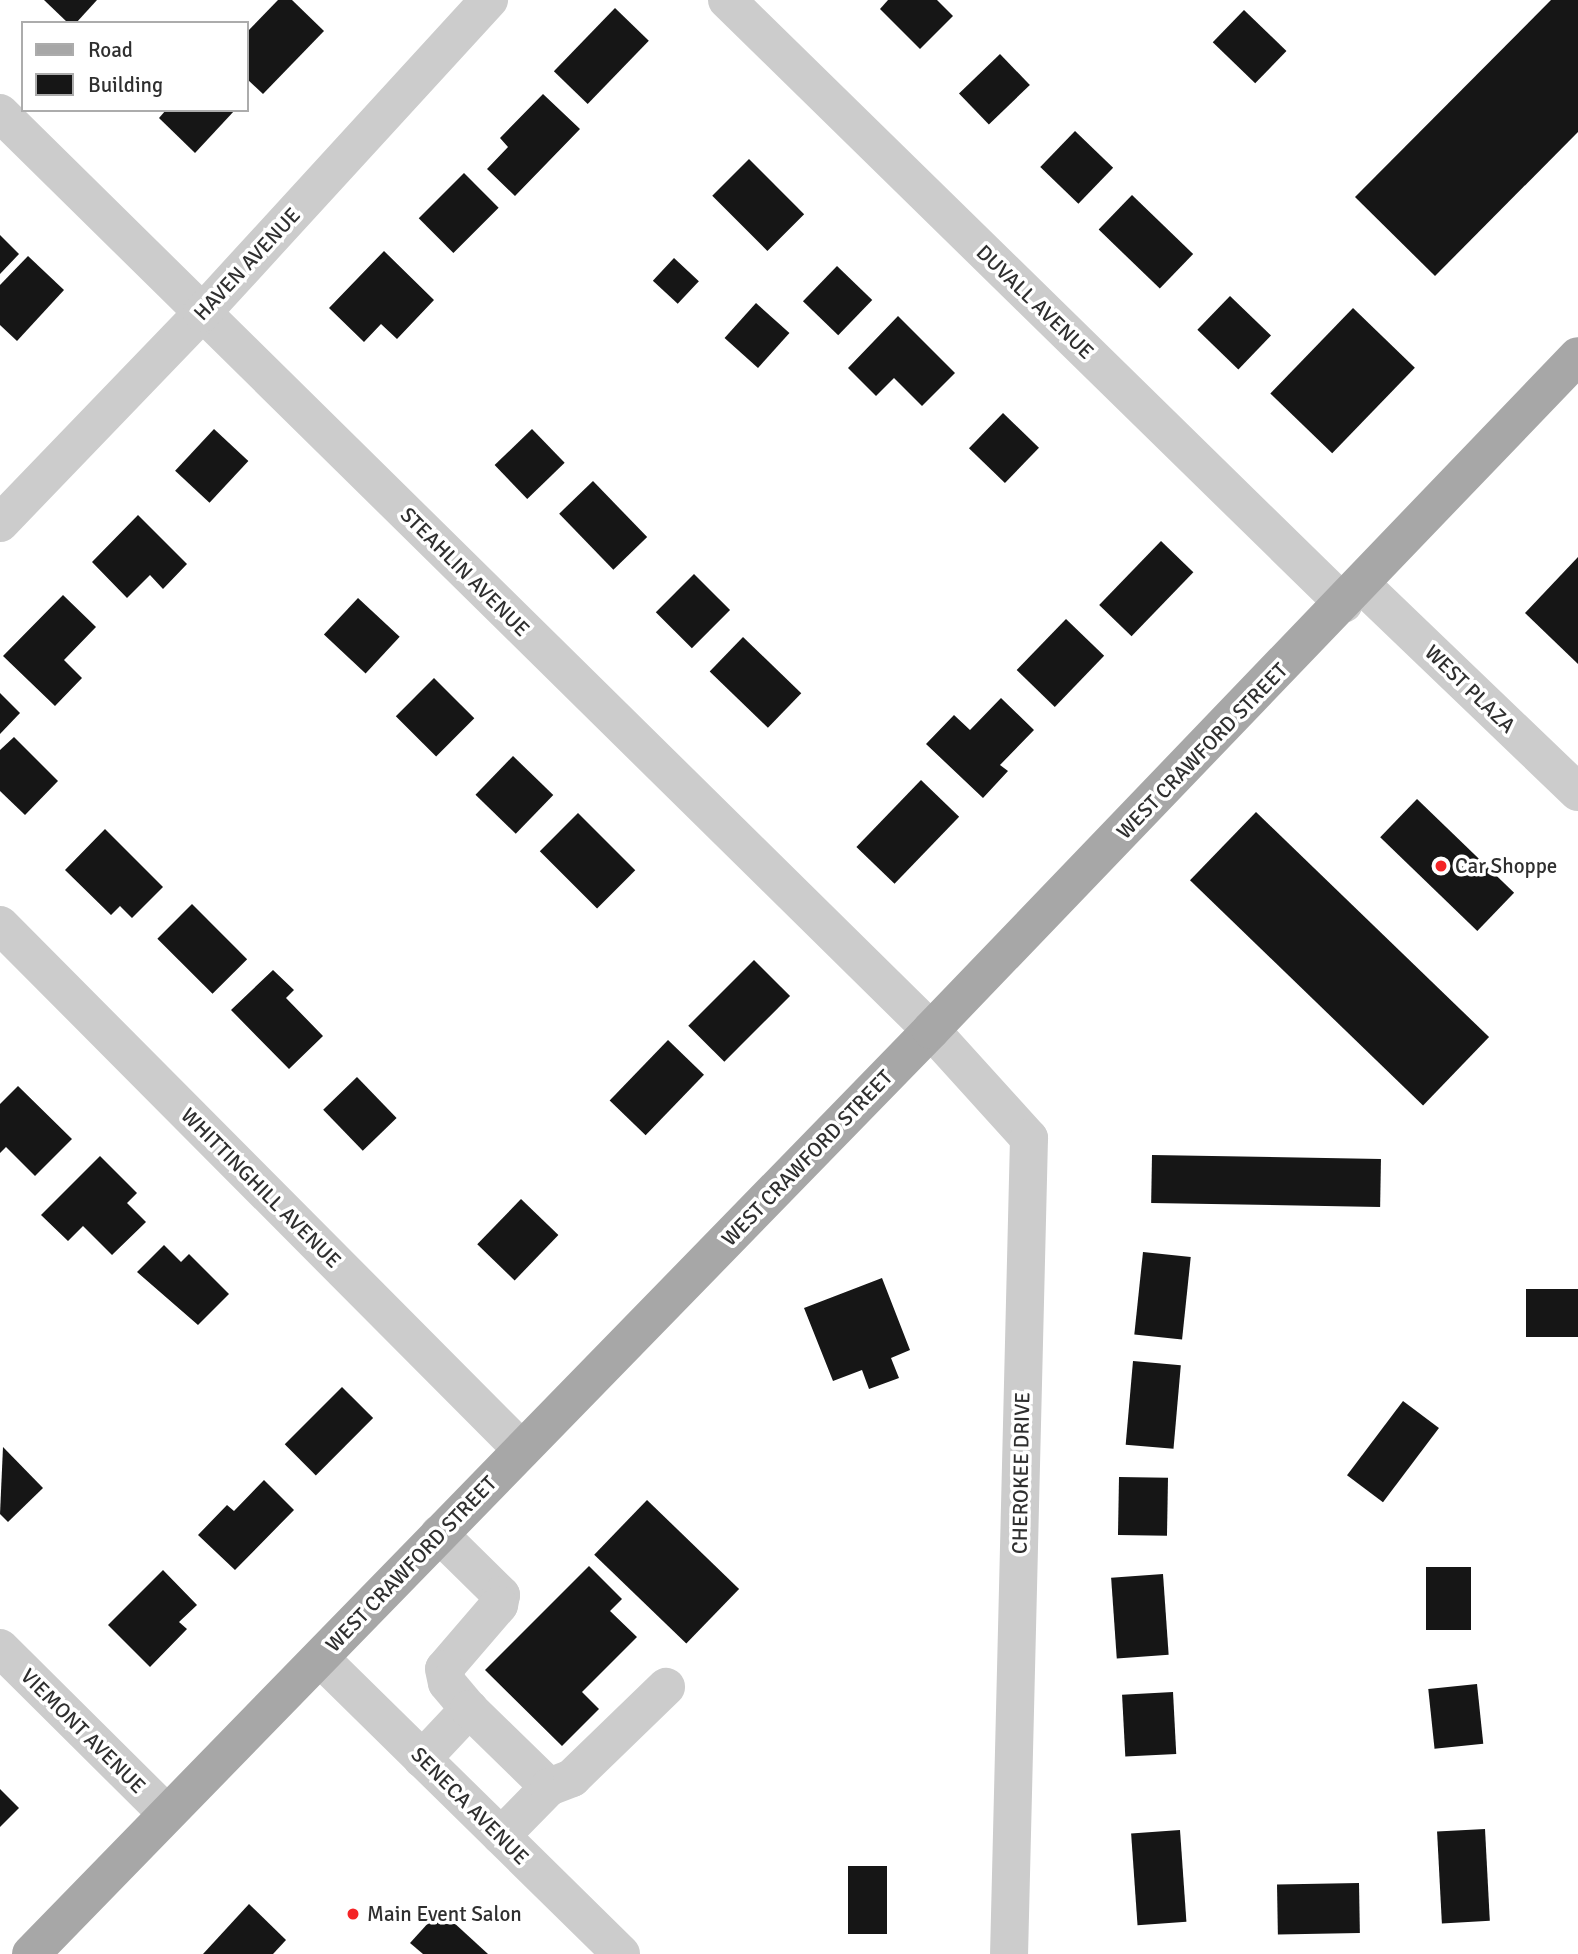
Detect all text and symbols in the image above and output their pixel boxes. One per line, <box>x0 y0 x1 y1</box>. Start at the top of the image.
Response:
legend <box>21 21 248 112</box>
text: Road <box>88 37 133 63</box>
text: Building <box>88 72 163 98</box>
street label: HAVEN AVENUE <box>188 202 306 326</box>
street label: DUVALL AVENUE <box>971 240 1099 364</box>
street label: STEAHLIN AVENUE <box>395 502 535 642</box>
street label: WEST PLAZA <box>1420 640 1520 738</box>
street label: WEST CRAWFORD STREET <box>1111 658 1293 844</box>
place label: Car Shoppe <box>1455 853 1557 879</box>
marker: Car Shoppe <box>1433 858 1449 874</box>
street label: WEST CRAWFORD STREET <box>716 1065 898 1251</box>
street label: WHITTINGHILL AVENUE <box>176 1103 346 1273</box>
street label: CHEROKEE DRIVE <box>1007 1392 1035 1554</box>
street label: WEST CRAWFORD STREET <box>320 1471 502 1657</box>
street label: VIEMONT AVENUE <box>15 1663 151 1799</box>
street label: SENECA AVENUE <box>406 1742 534 1870</box>
place label: Main Event Salon <box>367 1901 522 1927</box>
marker: Main Event Salon <box>345 1906 361 1922</box>

